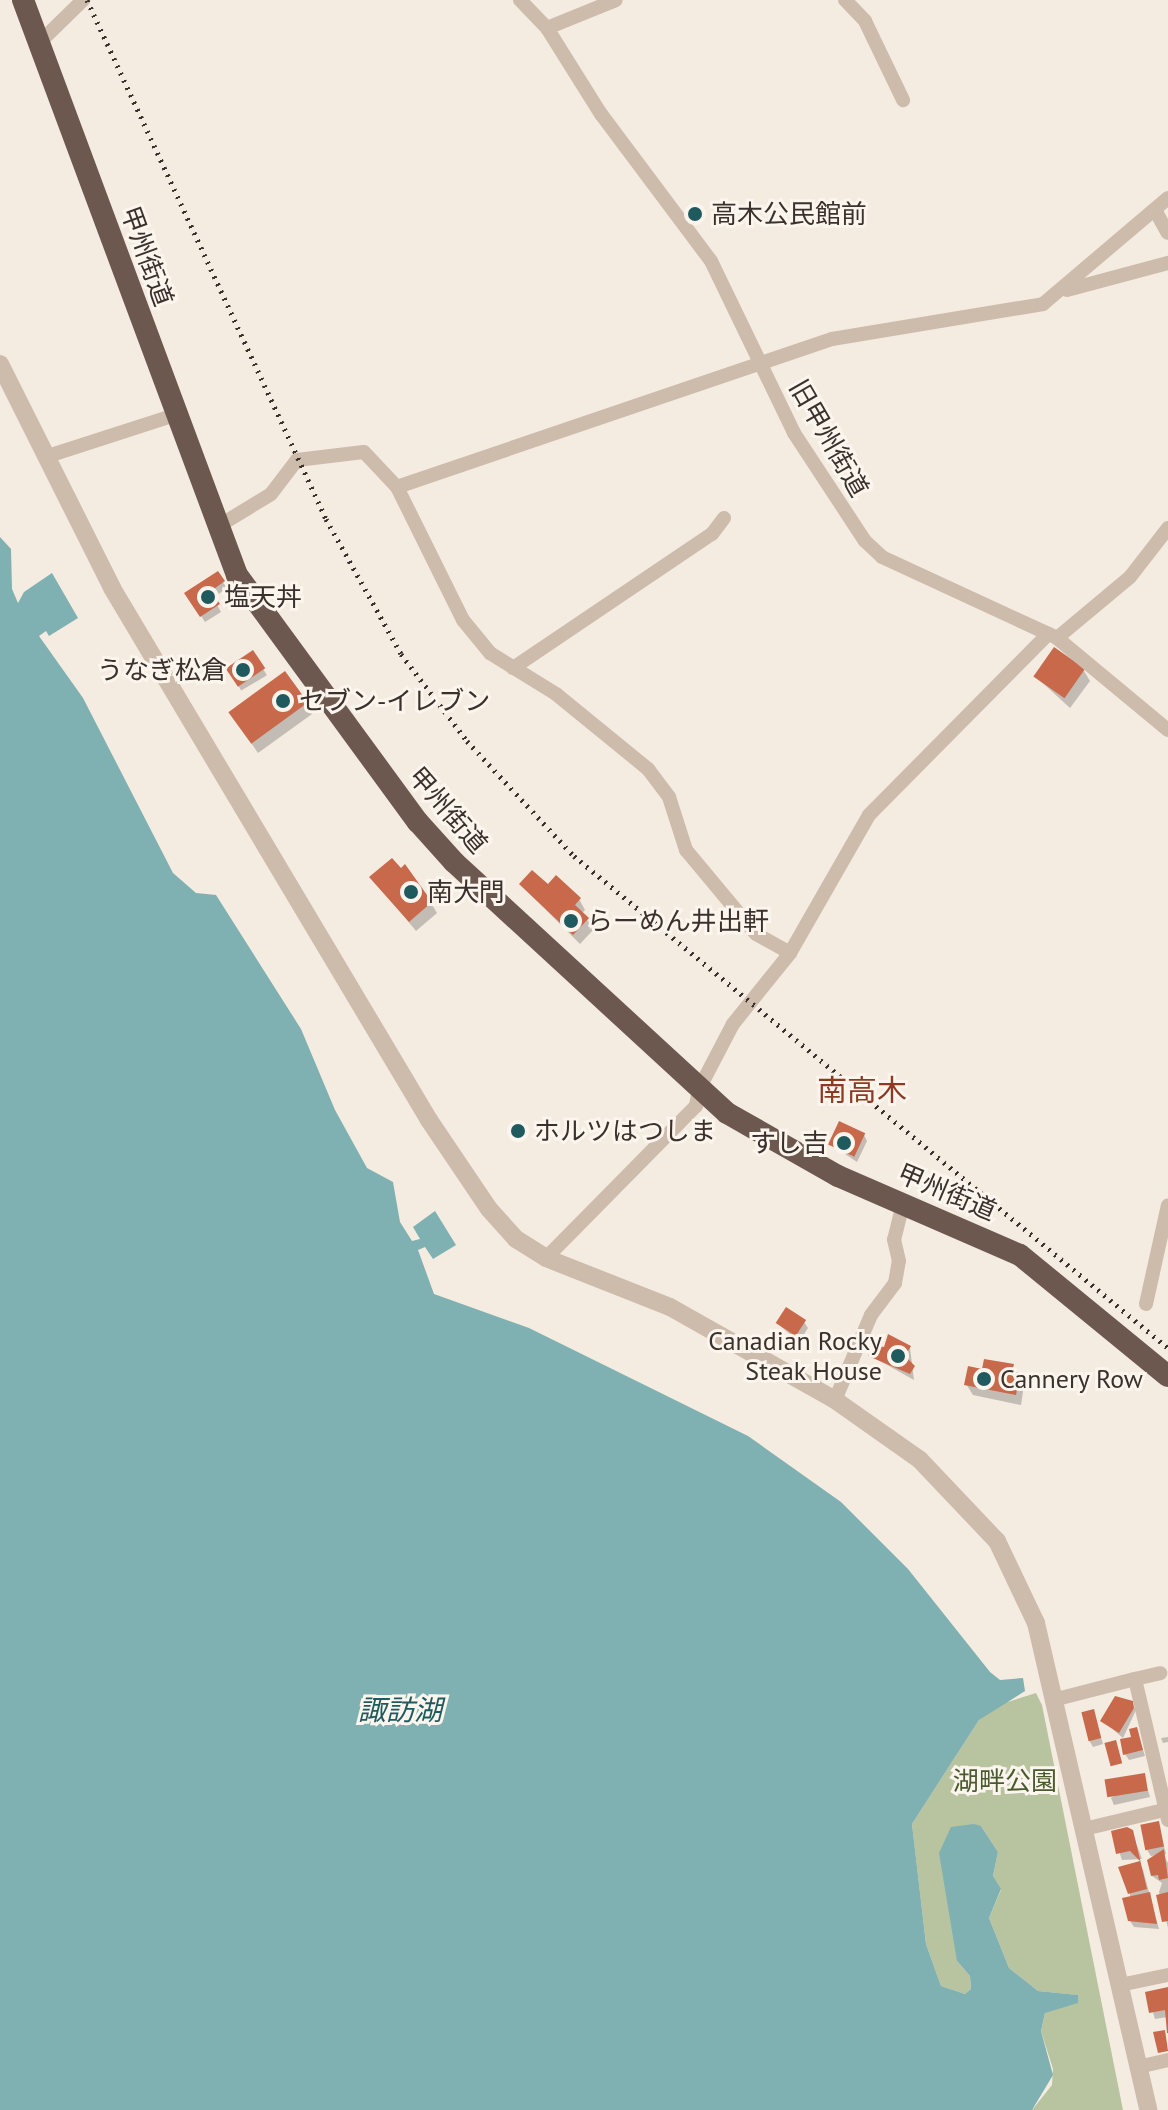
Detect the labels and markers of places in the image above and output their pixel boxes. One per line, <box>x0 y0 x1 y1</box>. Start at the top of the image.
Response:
place label: 高木公民館前 <box>711 198 867 230</box>
marker: 高木公民館前 <box>686 205 704 223</box>
place label: 塩天丼 <box>224 581 302 613</box>
marker: 塩天丼 <box>199 588 217 606</box>
place label: うなぎ松倉 <box>97 654 227 686</box>
marker: うなぎ松倉 <box>234 661 252 679</box>
place label: セブン-イレブン <box>299 685 490 717</box>
marker: セブン-イレブン <box>274 692 292 710</box>
place label: 南大門 <box>427 876 505 908</box>
marker: 南大門 <box>402 883 420 901</box>
place label: らーめん井出軒 <box>587 905 769 937</box>
marker: らーめん井出軒 <box>562 912 580 930</box>
place label: ホルツはつしま <box>534 1115 716 1147</box>
marker: ホルツはつしま <box>509 1122 527 1140</box>
place label: すし吉 <box>750 1127 828 1159</box>
marker: すし吉 <box>835 1134 853 1152</box>
place label: Canadian Rocky Steak House <box>708 1325 882 1386</box>
marker: Canadian Rocky Steak House <box>889 1347 907 1365</box>
place label: Cannery Row <box>1000 1363 1144 1395</box>
marker: Cannery Row <box>975 1370 993 1388</box>

